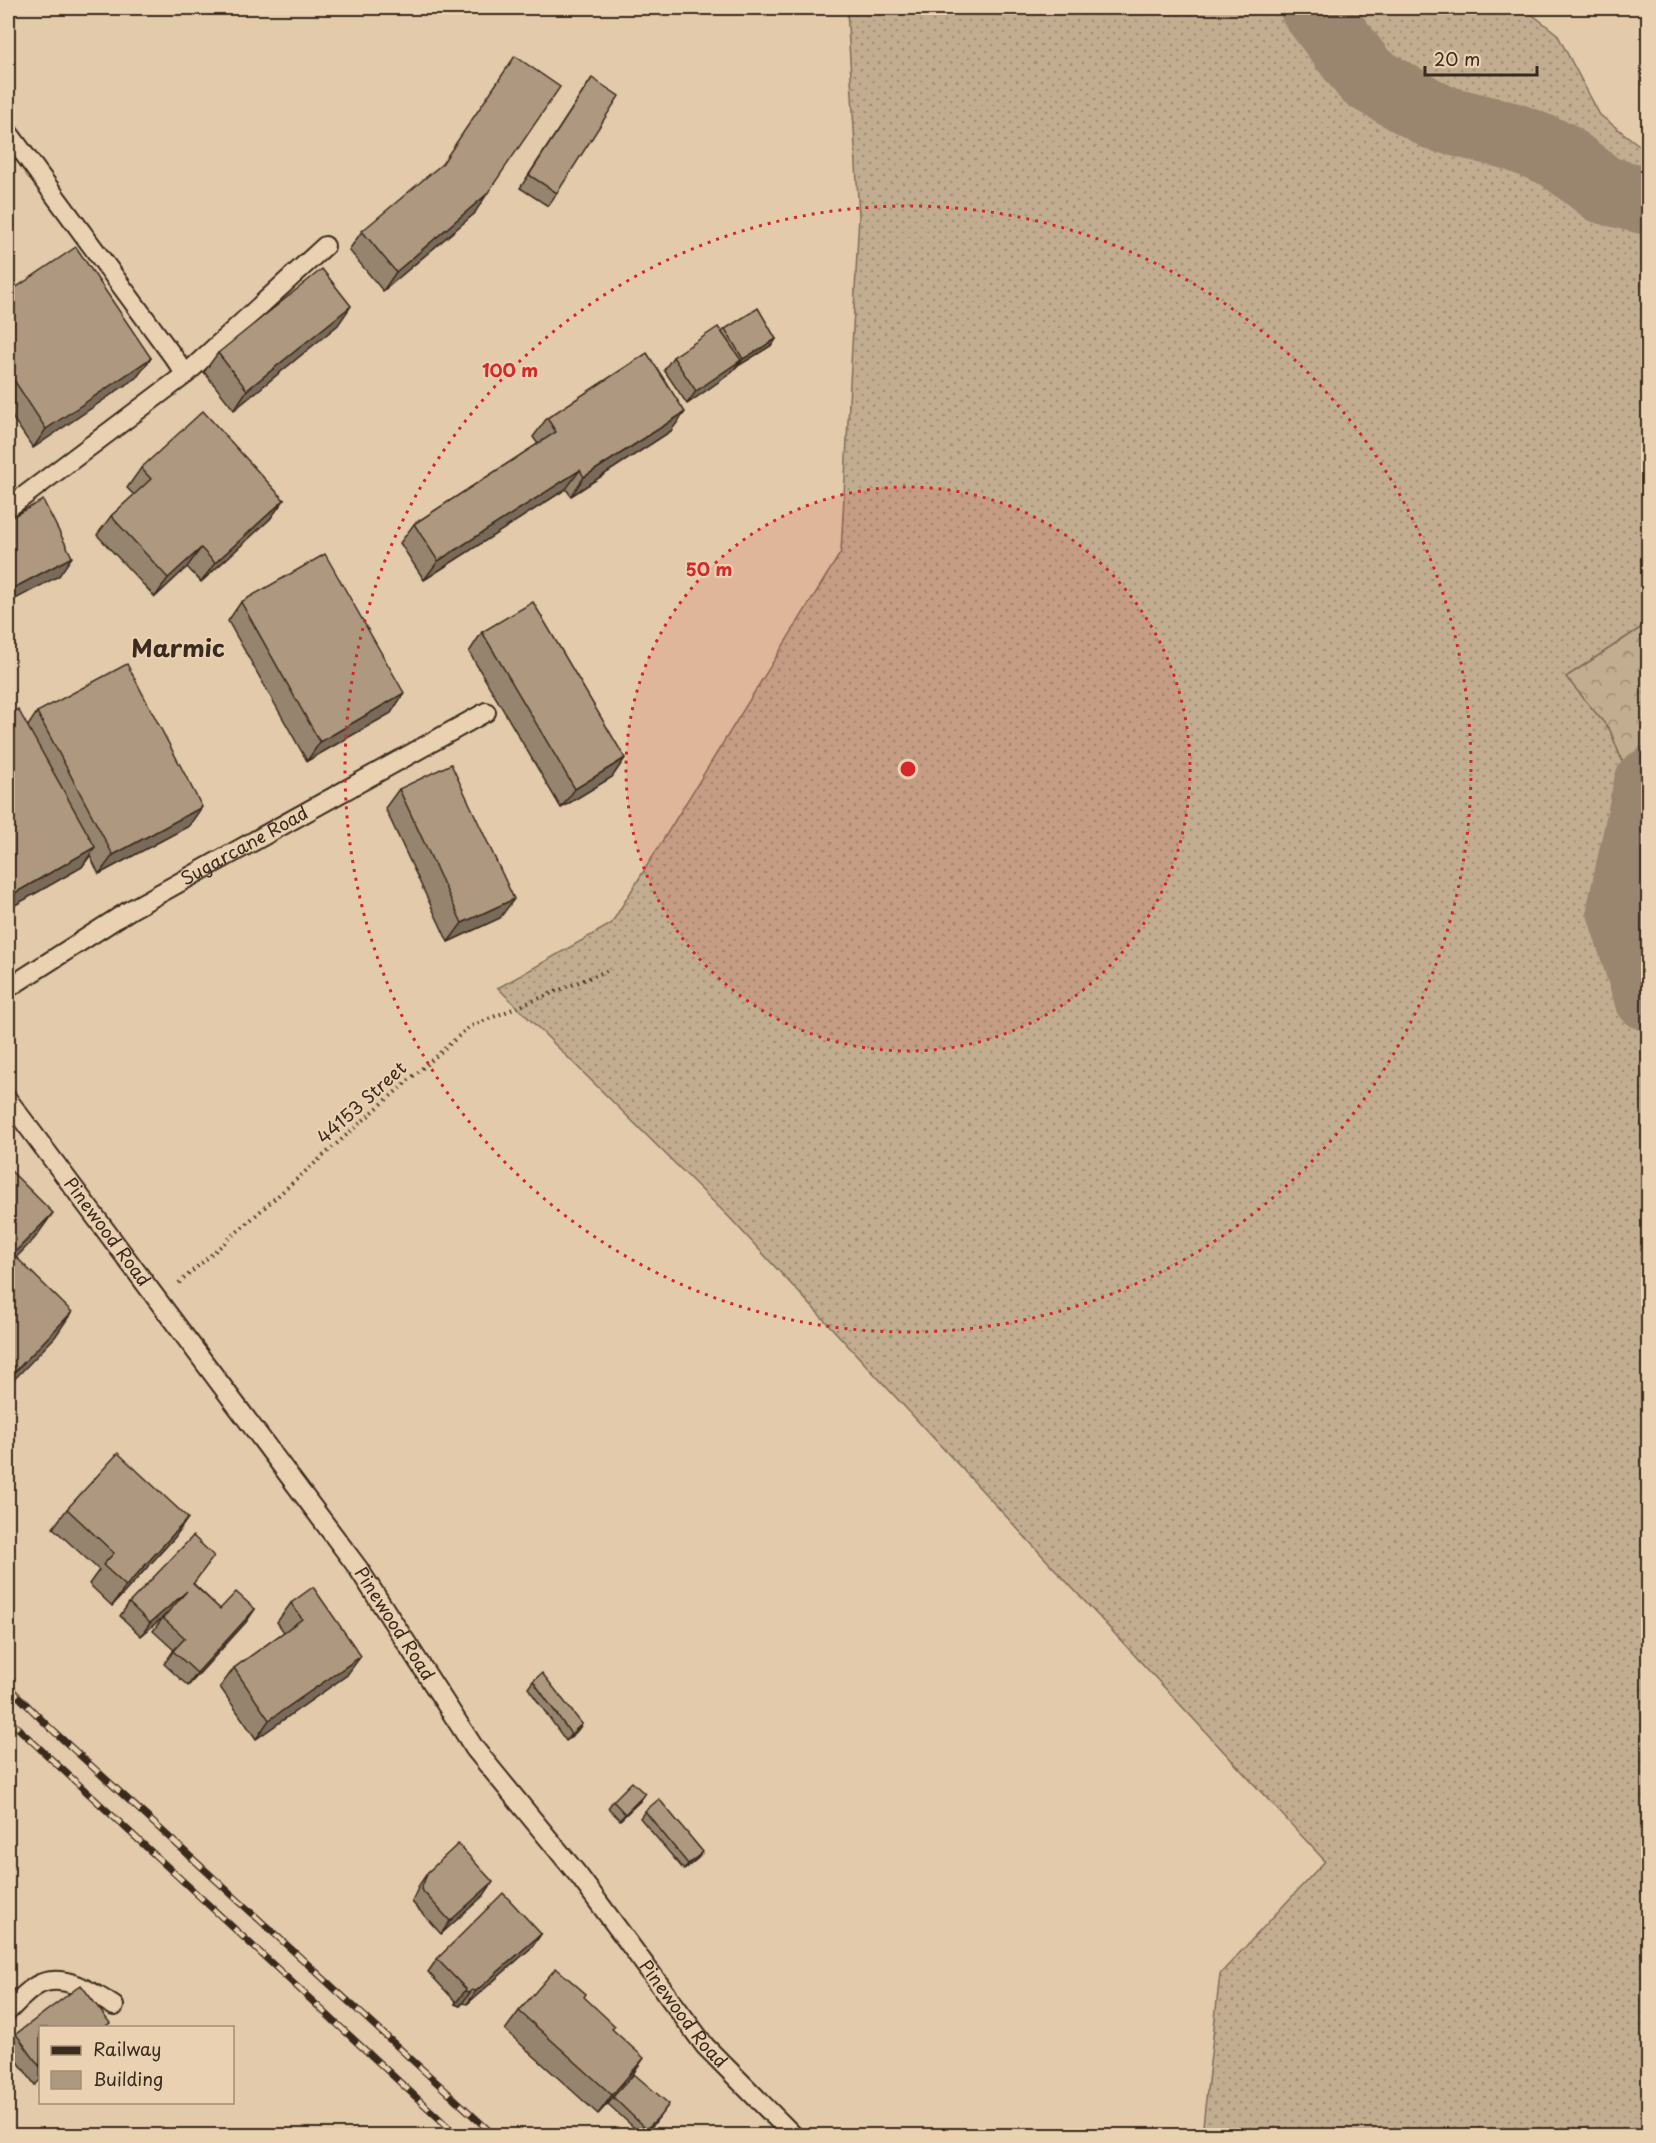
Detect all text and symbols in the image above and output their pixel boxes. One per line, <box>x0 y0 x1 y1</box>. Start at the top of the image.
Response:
scale bar <box>1425 39 1538 77</box>
text: 20 m <box>1434 45 1480 72</box>
text: 100 m <box>482 356 538 383</box>
text: 50 m <box>686 555 732 582</box>
district label: Marmic <box>131 629 225 665</box>
centre of rings <box>898 759 918 779</box>
street label: Sugarcane Road <box>175 799 313 891</box>
street label: 44153 Street <box>310 1054 412 1149</box>
street label: Pinewood Road <box>58 1171 158 1292</box>
street label: Pinewood Road <box>349 1561 442 1685</box>
street label: Pinewood Road <box>633 1954 734 2073</box>
legend <box>39 2026 234 2104</box>
text: Railway <box>93 2035 161 2062</box>
text: Building <box>93 2065 163 2092</box>

